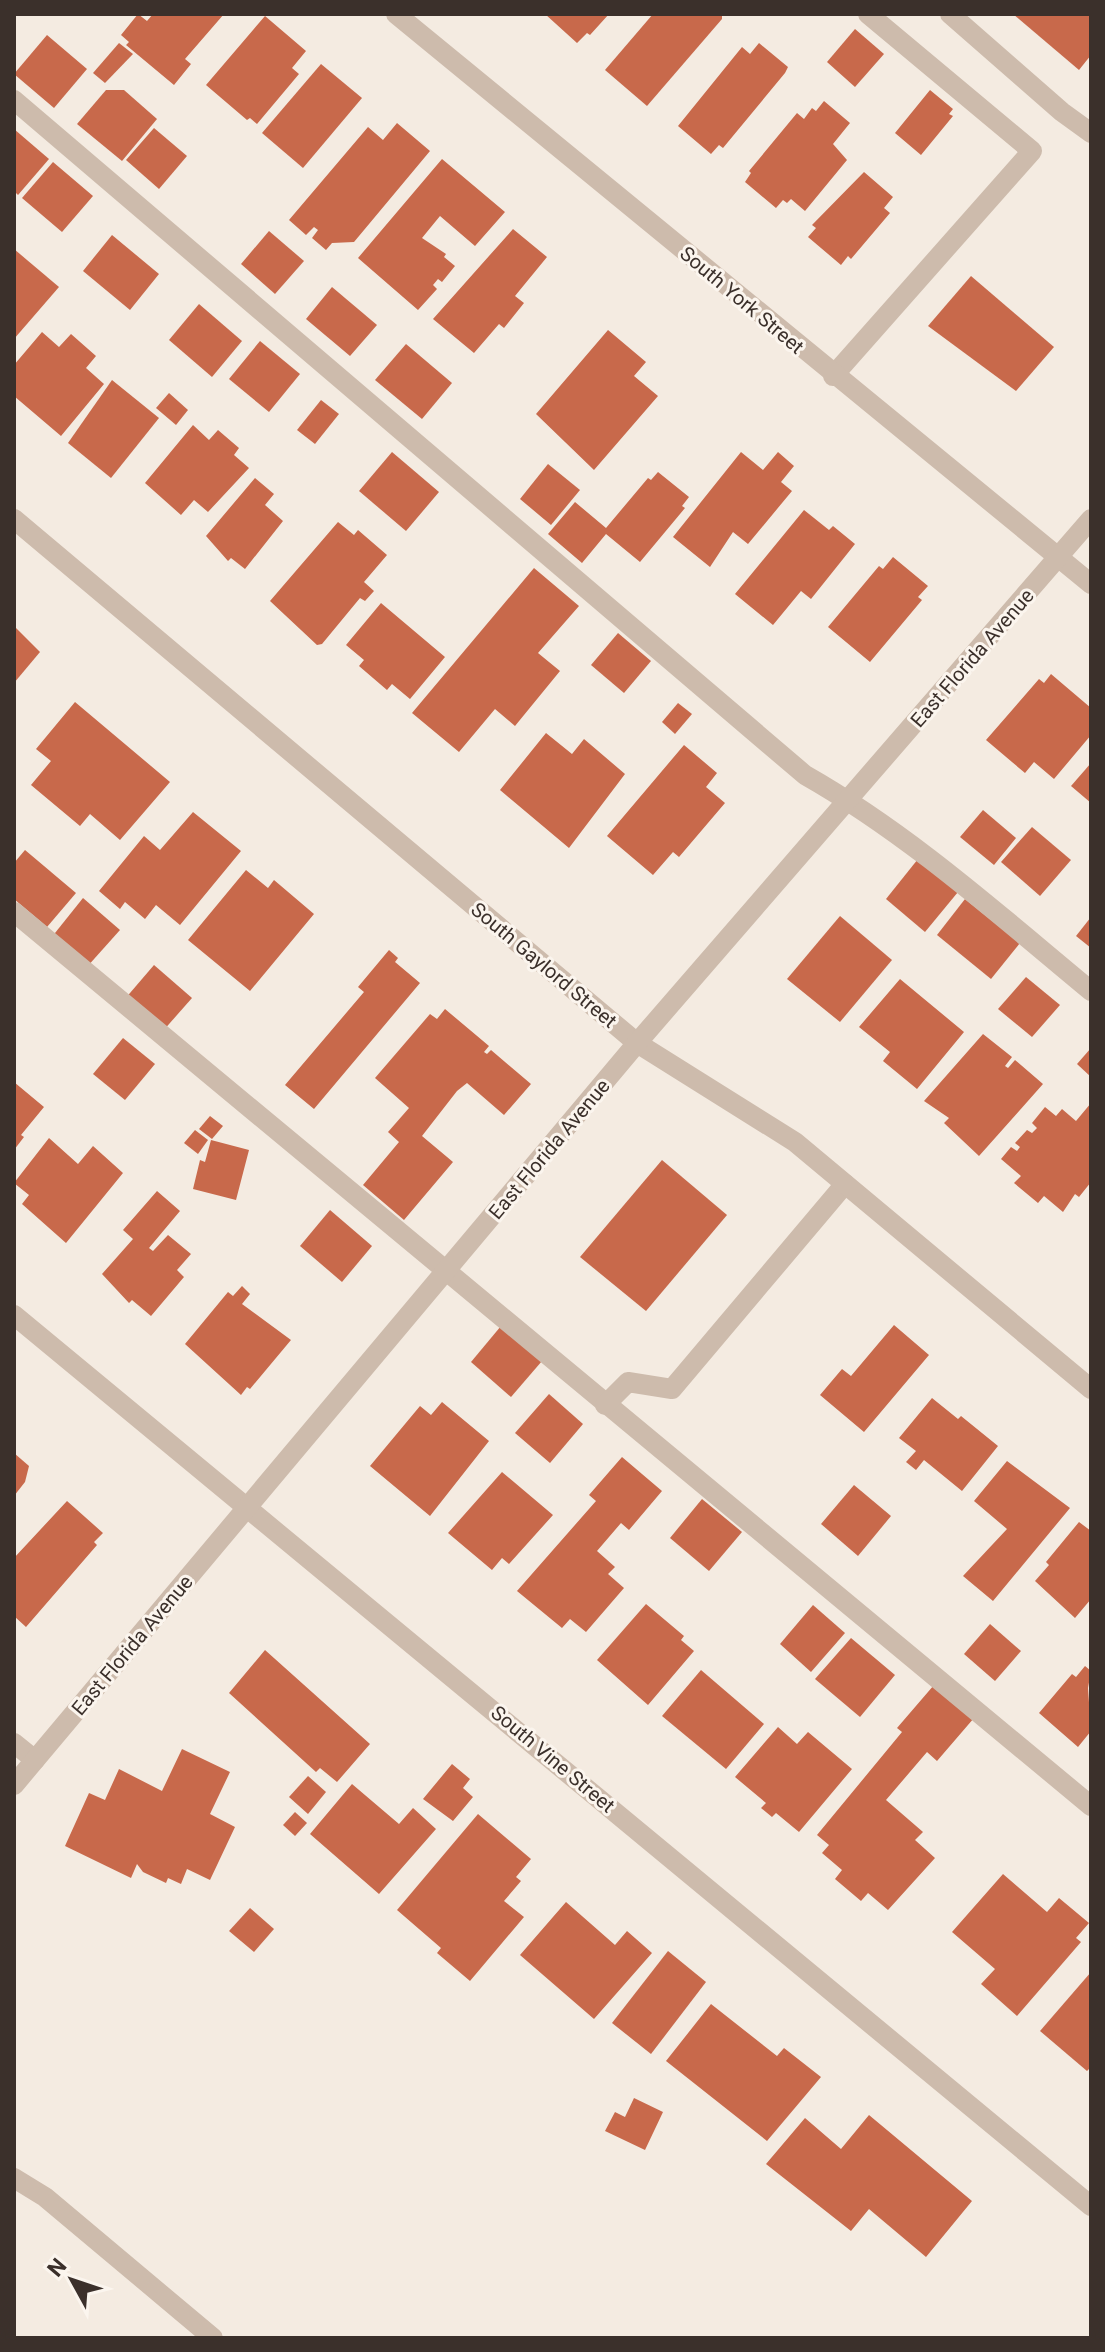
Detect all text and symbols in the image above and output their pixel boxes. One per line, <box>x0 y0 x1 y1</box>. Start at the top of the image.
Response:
street label: South York Street <box>675 241 809 359</box>
street label: East Florida Avenue <box>905 584 1039 732</box>
street label: South Gaylord Street <box>466 897 622 1033</box>
street label: East Florida Avenue <box>483 1074 615 1224</box>
street label: East Florida Avenue <box>66 1570 198 1720</box>
street label: South Vine Street <box>486 1700 620 1818</box>
north arrow <box>32 2240 112 2320</box>
text: N <box>42 2253 72 2281</box>

